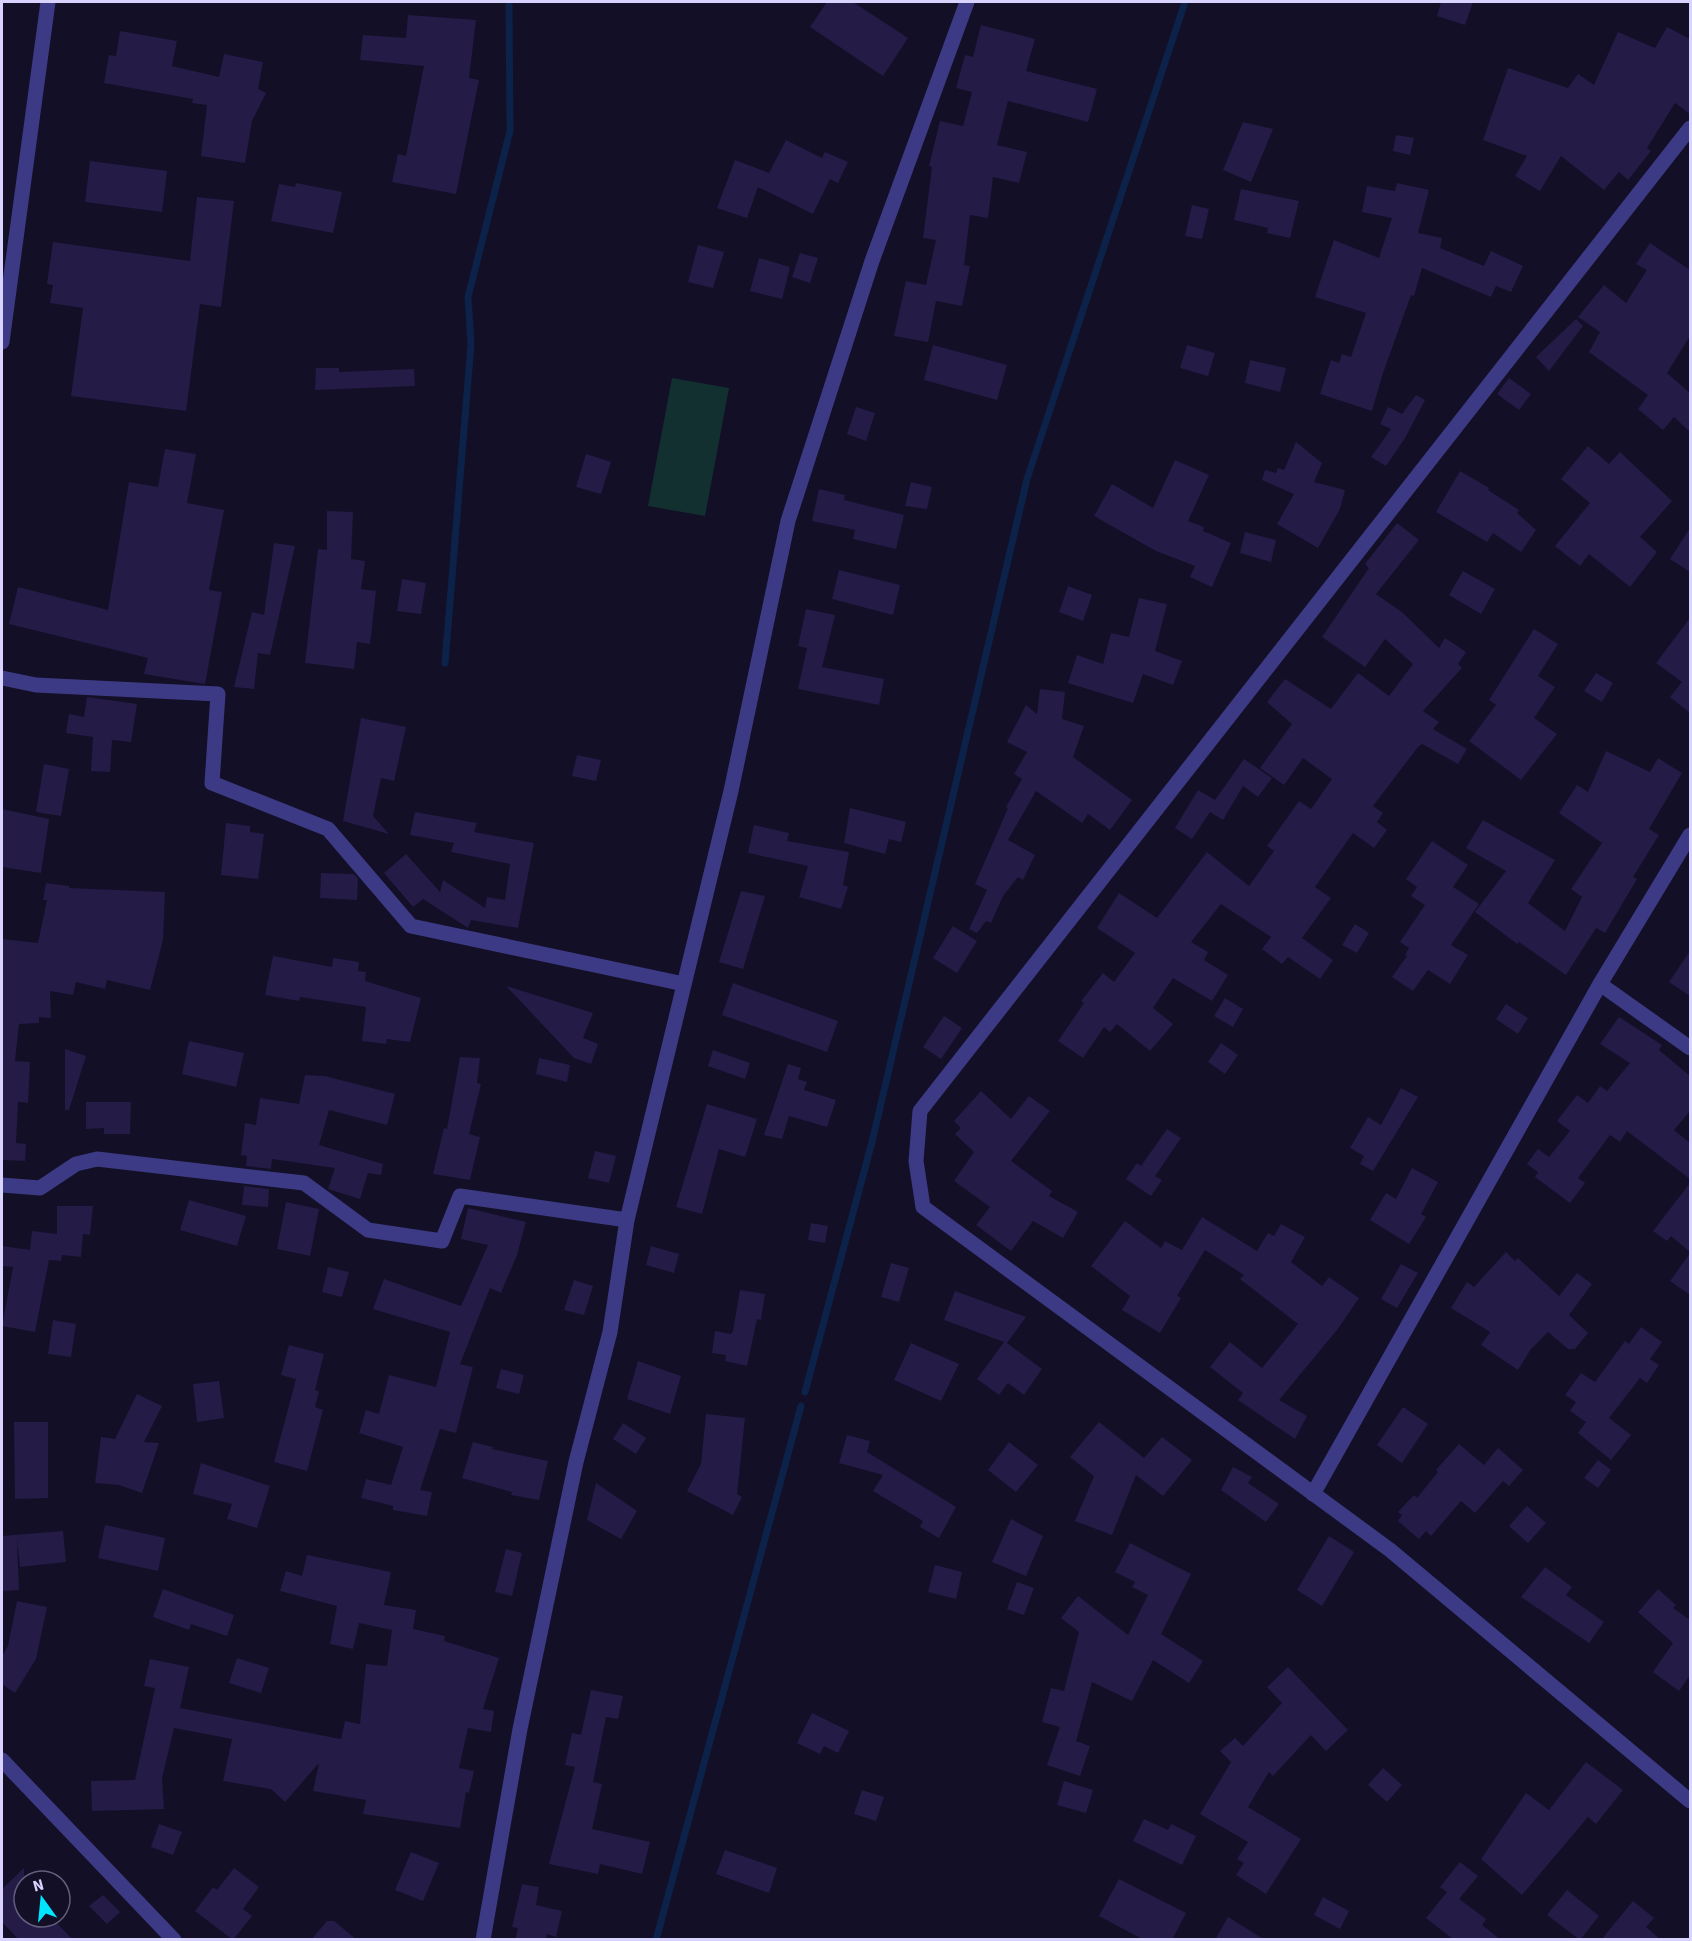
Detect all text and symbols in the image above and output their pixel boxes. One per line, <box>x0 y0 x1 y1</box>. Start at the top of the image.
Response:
north arrow <box>12 1869 72 1929</box>
text: N <box>30 1873 46 1897</box>

